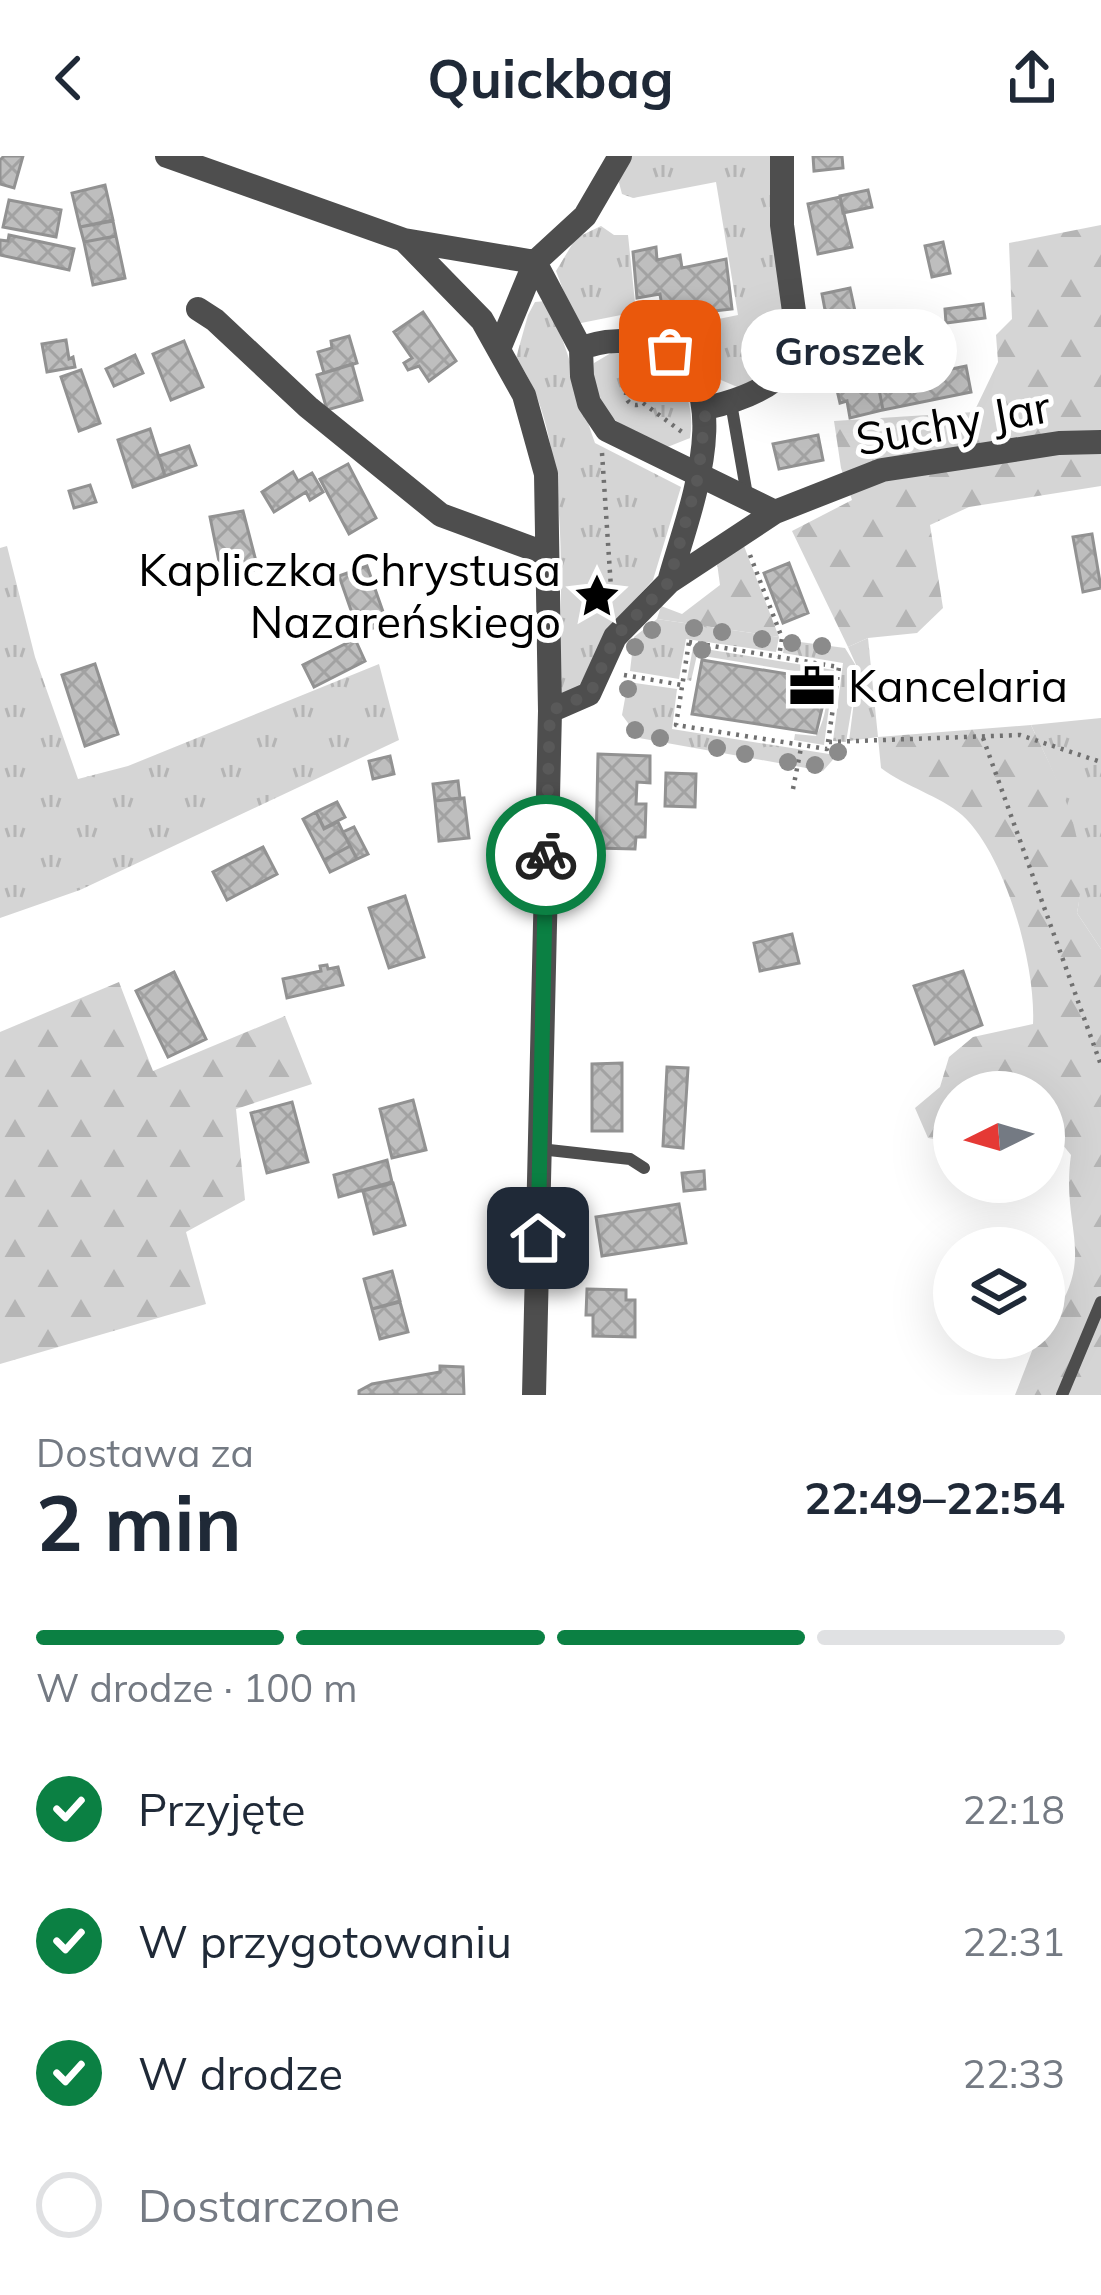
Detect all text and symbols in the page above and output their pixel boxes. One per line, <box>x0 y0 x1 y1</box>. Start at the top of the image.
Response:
text: Quickbag <box>427 44 674 112</box>
icon: back <box>36 45 102 111</box>
icon: share <box>999 45 1065 111</box>
pin <box>619 300 721 402</box>
callout: Groszek <box>742 309 958 393</box>
icon: bag <box>637 318 703 384</box>
text: Groszek <box>774 326 924 375</box>
street label: Suchy Jar <box>851 377 1055 467</box>
place label: Kapliczka Chrystusa Nazareńskiego <box>138 541 561 649</box>
place icon: Kapliczka Chrystusa Nazareńskiego <box>572 571 622 621</box>
place label: Kancelaria <box>848 657 1068 713</box>
office icon: Kancelaria <box>787 661 837 711</box>
courier <box>486 795 606 915</box>
icon: bike <box>513 822 579 888</box>
north arrow <box>933 1071 1065 1203</box>
map controls <box>933 1071 1065 1359</box>
pin <box>487 1187 589 1289</box>
icon: home <box>505 1205 571 1271</box>
button: layers <box>933 1227 1065 1359</box>
text: Dostawa za <box>36 1428 254 1477</box>
text: 22:49–22:54 <box>804 1469 1065 1525</box>
text: 2 min <box>36 1473 242 1571</box>
text: W drodze · 100 m <box>36 1663 358 1712</box>
icon: check <box>36 1776 102 1842</box>
text: Przyjęte <box>138 1781 305 1837</box>
text: 22:18 <box>963 1785 1065 1834</box>
icon: check <box>36 1908 102 1974</box>
text: W przygotowaniu <box>138 1913 512 1969</box>
text: 22:31 <box>963 1917 1065 1966</box>
icon: check <box>36 2040 102 2106</box>
text: W drodze <box>138 2045 343 2101</box>
text: 22:33 <box>963 2049 1065 2098</box>
text: Dostarczone <box>138 2177 400 2233</box>

